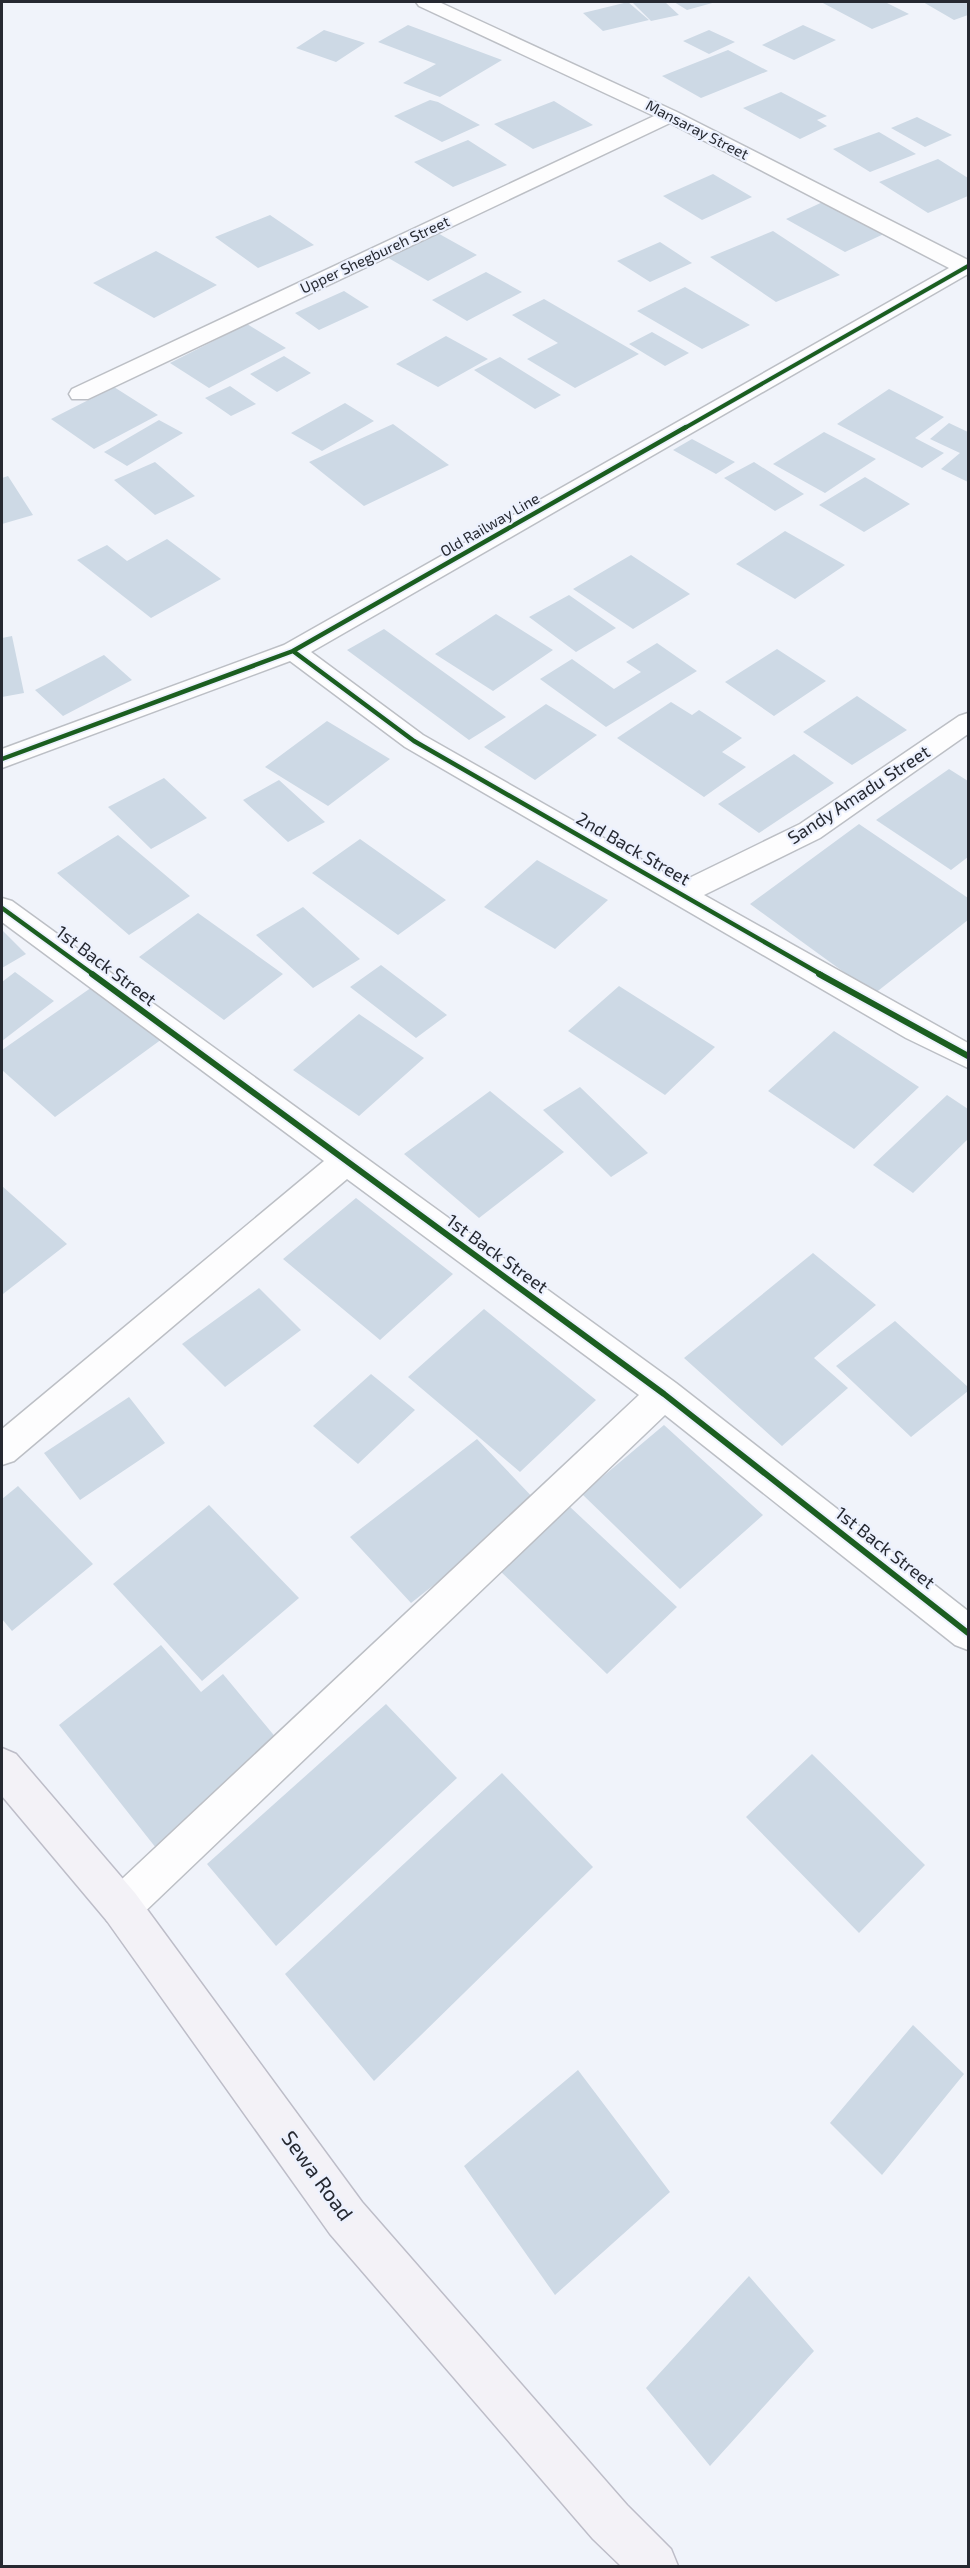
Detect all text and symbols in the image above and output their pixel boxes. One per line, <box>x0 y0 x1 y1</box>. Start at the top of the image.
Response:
street label: Mansaray Street <box>643 95 752 163</box>
street label: Upper Shegbureh Street <box>297 211 452 297</box>
street label: Old Railway Line <box>437 488 542 560</box>
street label: Sandy Amadu Street <box>783 740 934 848</box>
street label: 2nd Back Street <box>573 807 694 890</box>
street label: 1st Back Street <box>52 920 161 1010</box>
street label: 1st Back Street <box>443 1209 553 1297</box>
street label: 1st Back Street <box>832 1502 940 1593</box>
street label: Sewa Road <box>277 2125 359 2225</box>

